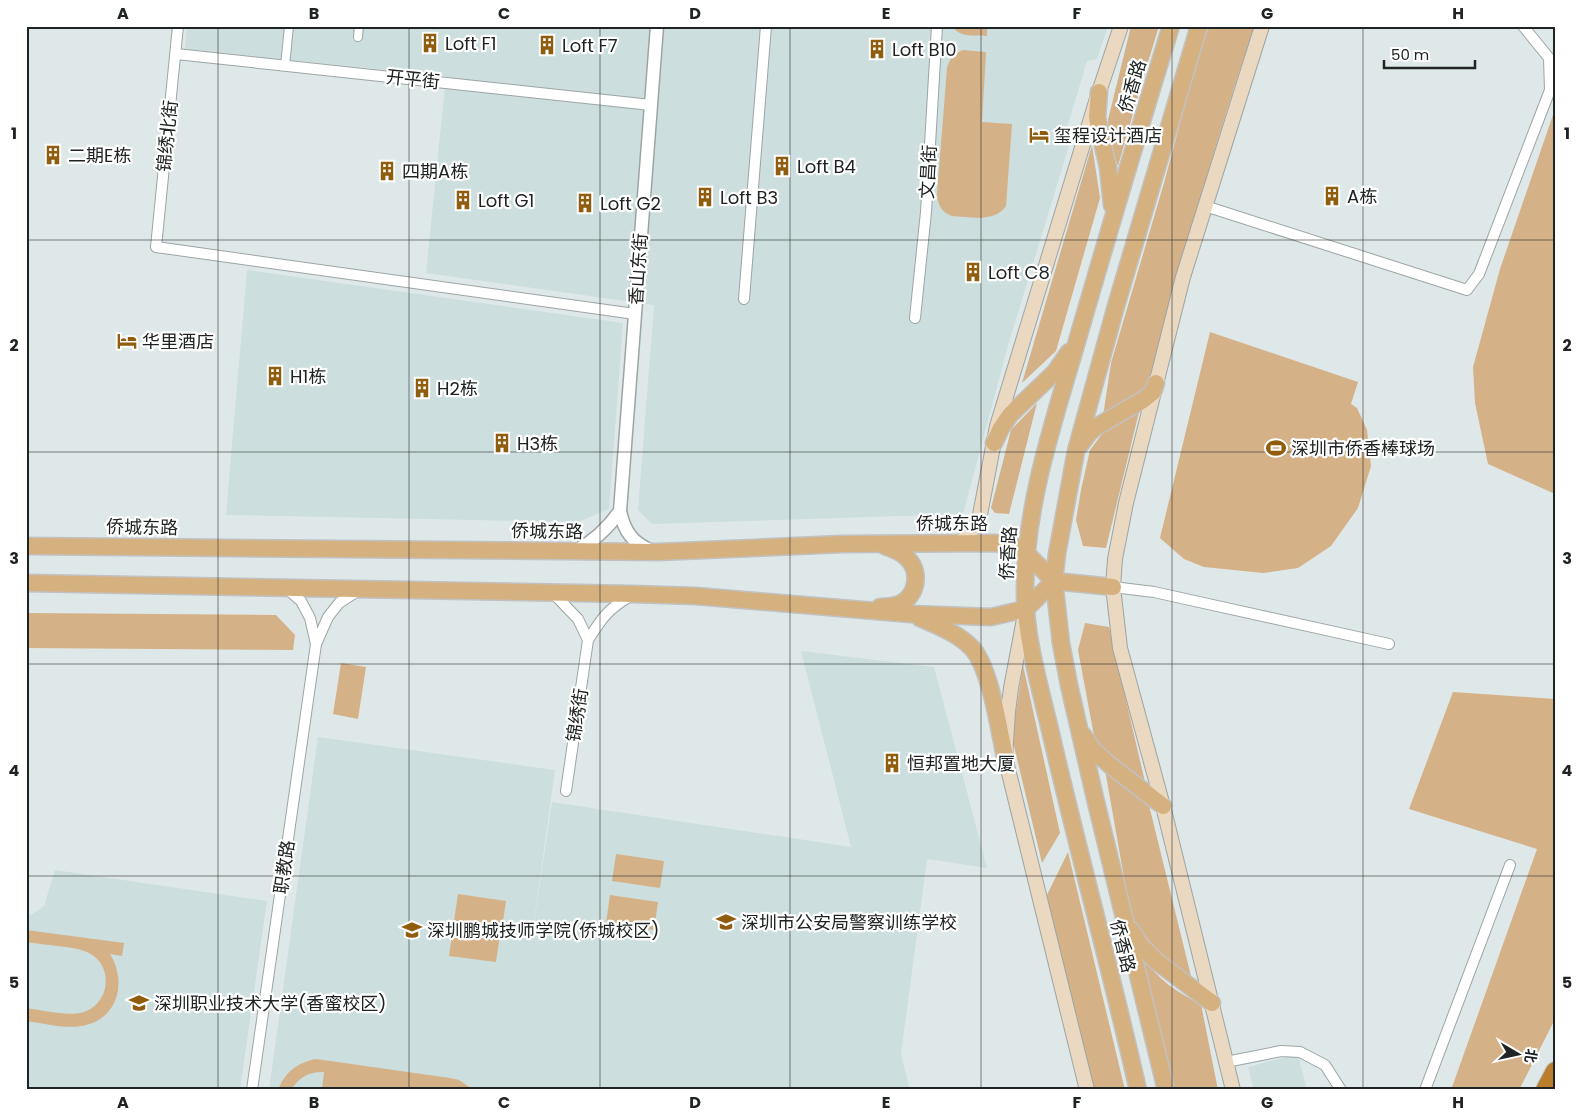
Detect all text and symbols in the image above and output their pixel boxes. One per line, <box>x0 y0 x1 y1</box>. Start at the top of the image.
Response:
text: A <box>117 2 129 25</box>
text: B <box>309 2 319 25</box>
text: C <box>498 2 510 25</box>
text: D <box>689 2 701 25</box>
text: E <box>882 2 890 25</box>
text: F <box>1073 2 1082 25</box>
text: G <box>1261 2 1273 25</box>
text: H <box>1452 2 1464 25</box>
place label: Loft F1 <box>445 31 496 56</box>
building icon: Loft F1 <box>419 32 441 54</box>
place label: Loft F7 <box>562 33 618 58</box>
building icon: Loft F7 <box>536 34 558 56</box>
place label: Loft B10 <box>892 37 957 62</box>
building icon: Loft B10 <box>866 38 888 60</box>
scale bar <box>1384 38 1475 70</box>
text: 50 m <box>1391 44 1429 65</box>
street label: 侨香路 <box>1112 57 1152 115</box>
street label: 开平街 <box>385 64 441 94</box>
street label: 锦绣北街 <box>151 99 183 173</box>
text: 1 <box>11 122 17 145</box>
text: 1 <box>1564 122 1570 145</box>
place label: 玺程设计酒店 <box>1054 123 1162 148</box>
hotel icon: 玺程设计酒店 <box>1028 124 1050 146</box>
place label: 二期E栋 <box>68 143 131 168</box>
building icon: 二期E栋 <box>42 144 64 166</box>
street label: 文昌街 <box>914 144 942 200</box>
place label: Loft B4 <box>797 154 856 179</box>
building icon: Loft B4 <box>771 155 793 177</box>
place label: 四期A栋 <box>402 159 468 184</box>
building icon: 四期A栋 <box>376 160 398 182</box>
place label: A栋 <box>1347 184 1377 209</box>
place label: Loft B3 <box>720 185 778 210</box>
building icon: A栋 <box>1321 185 1343 207</box>
building icon: Loft B3 <box>694 186 716 208</box>
place label: Loft G1 <box>478 188 534 213</box>
building icon: Loft G1 <box>452 189 474 211</box>
place label: Loft G2 <box>600 191 661 216</box>
building icon: Loft G2 <box>574 192 596 214</box>
street label: 香山东街 <box>623 232 653 306</box>
place label: Loft C8 <box>988 260 1050 285</box>
building icon: Loft C8 <box>962 261 984 283</box>
place label: 华里酒店 <box>142 329 214 354</box>
hotel icon: 华里酒店 <box>116 330 138 352</box>
text: 2 <box>9 334 19 357</box>
text: 2 <box>1562 334 1572 357</box>
place label: H1栋 <box>290 364 326 389</box>
building icon: H1栋 <box>264 365 286 387</box>
place label: H2栋 <box>437 376 478 401</box>
building icon: H2栋 <box>411 377 433 399</box>
place label: H3栋 <box>517 431 558 456</box>
building icon: H3栋 <box>491 432 513 454</box>
place label: 深圳市侨香棒球场 <box>1291 436 1435 461</box>
sports icon: 深圳市侨香棒球场 <box>1265 437 1287 459</box>
street label: 侨城东路 <box>916 511 988 536</box>
street label: 侨城东路 <box>106 514 178 540</box>
street label: 侨城东路 <box>511 518 583 544</box>
street label: 侨香路 <box>994 525 1022 581</box>
text: 3 <box>9 547 19 570</box>
text: 3 <box>1562 547 1572 570</box>
street label: 锦绣街 <box>560 686 594 744</box>
place label: 恒邦置地大厦 <box>907 751 1015 776</box>
building icon: 恒邦置地大厦 <box>881 752 903 774</box>
text: 4 <box>9 759 20 782</box>
text: 4 <box>1562 759 1573 782</box>
street label: 职教路 <box>268 839 300 895</box>
place label: 深圳市公安局警察训练学校 <box>741 910 957 935</box>
school or university icon: 深圳市公安局警察训练学校 <box>715 911 737 933</box>
street label: 侨香路 <box>1104 917 1142 975</box>
place label: 深圳鹏城技师学院(侨城校区) <box>427 918 659 943</box>
school or university icon: 深圳鹏城技师学院(侨城校区) <box>401 919 423 941</box>
text: 5 <box>9 971 19 994</box>
text: 5 <box>1562 971 1572 994</box>
place label: 深圳职业技术大学(香蜜校区) <box>154 991 386 1016</box>
school or university icon: 深圳职业技术大学(香蜜校区) <box>128 992 150 1014</box>
north arrow <box>1494 1028 1544 1078</box>
text: 北 <box>1520 1048 1542 1065</box>
text: A <box>117 1091 129 1114</box>
text: B <box>309 1091 319 1114</box>
text: C <box>498 1091 510 1114</box>
text: D <box>689 1091 701 1114</box>
text: E <box>882 1091 890 1114</box>
text: F <box>1073 1091 1082 1114</box>
text: G <box>1261 1091 1273 1114</box>
text: H <box>1452 1091 1464 1114</box>

